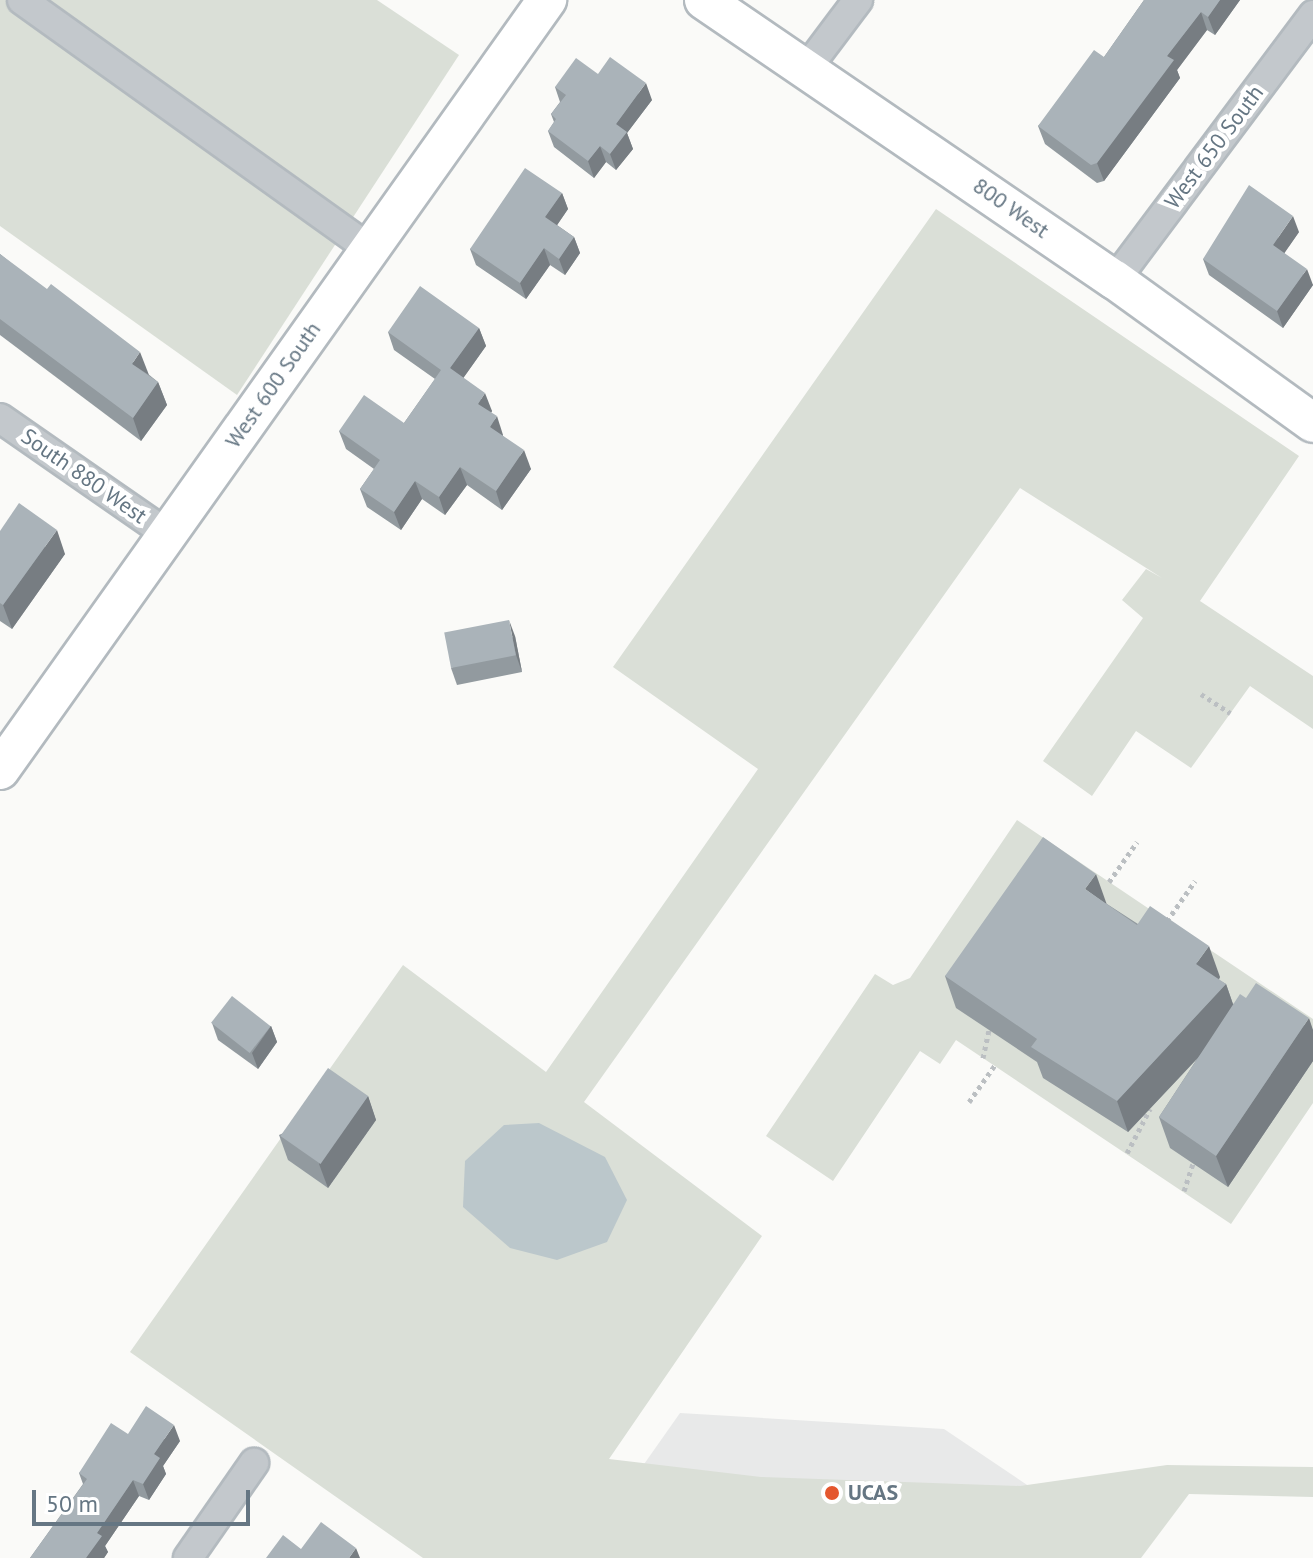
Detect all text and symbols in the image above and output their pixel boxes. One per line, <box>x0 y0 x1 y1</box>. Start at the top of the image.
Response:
street label: West 650 South <box>1159 80 1269 214</box>
street label: 800 West <box>968 172 1054 244</box>
street label: West 600 South <box>220 317 326 453</box>
street label: South 880 West <box>16 423 152 529</box>
scale bar <box>36 1474 254 1524</box>
place label: UCAS <box>848 1480 898 1506</box>
marker: UCAS <box>823 1484 841 1502</box>
text: 50 m <box>46 1488 98 1519</box>

